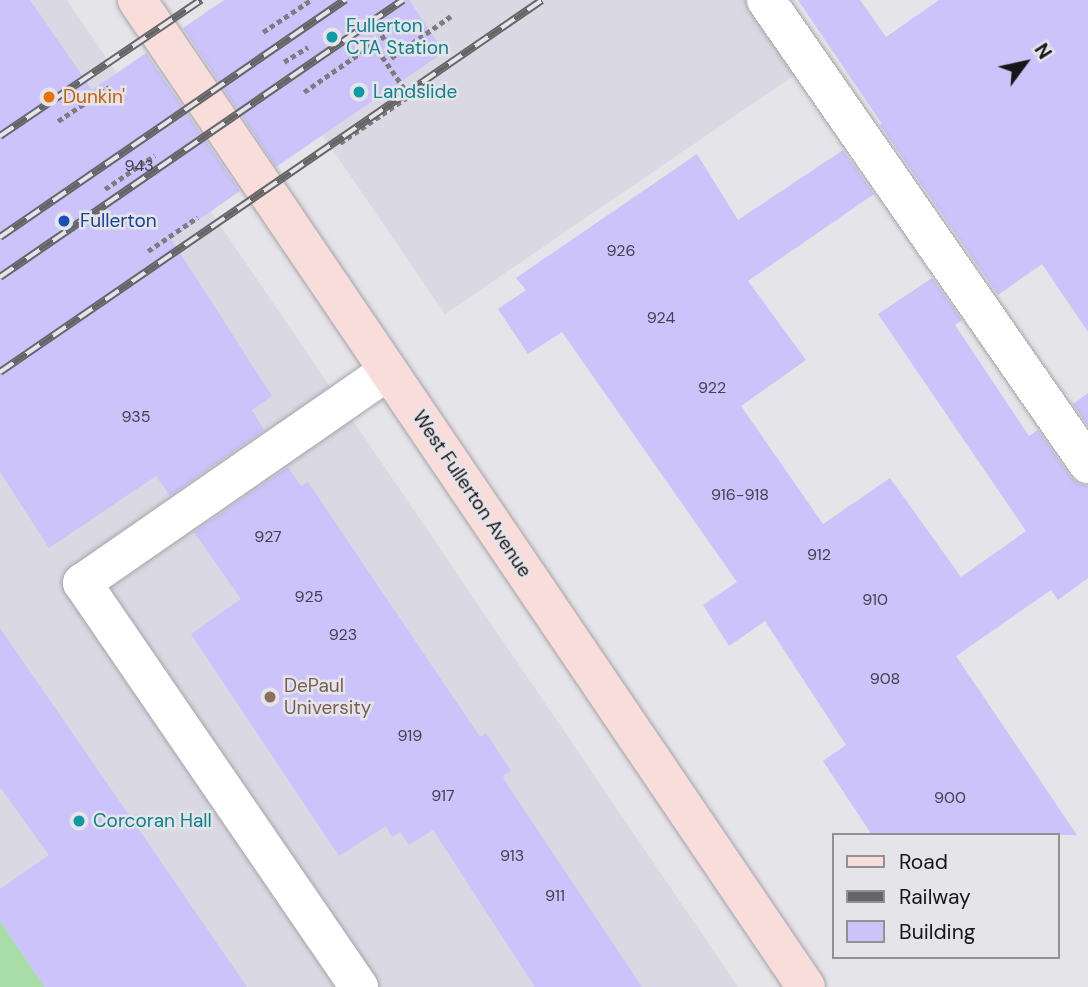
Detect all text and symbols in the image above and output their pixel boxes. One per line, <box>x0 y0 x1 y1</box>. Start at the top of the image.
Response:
place label: Fullerton CTA Station <box>346 15 449 59</box>
north arrow <box>990 28 1060 98</box>
marker: Fullerton CTA Station <box>324 29 340 45</box>
text: N <box>1029 39 1057 64</box>
place label: Landslide <box>373 81 457 103</box>
marker: Landslide <box>351 84 367 100</box>
place label: Dunkin' <box>63 86 125 108</box>
marker: Dunkin' <box>41 89 57 105</box>
house number: 943 <box>124 156 154 176</box>
place label: Fullerton <box>80 210 157 232</box>
marker: Fullerton <box>54 211 74 231</box>
house number: 926 <box>606 241 636 261</box>
house number: 924 <box>647 308 675 328</box>
house number: 922 <box>698 378 726 398</box>
street label: West Fullerton Avenue <box>408 406 536 582</box>
house number: 935 <box>122 407 150 427</box>
house number: 916-918 <box>711 485 769 505</box>
house number: 927 <box>254 527 282 547</box>
house number: 912 <box>807 545 831 565</box>
house number: 925 <box>295 587 323 607</box>
house number: 910 <box>862 590 888 610</box>
house number: 923 <box>329 625 357 645</box>
house number: 908 <box>870 669 900 689</box>
place label: DePaul University <box>284 675 371 719</box>
marker: DePaul University <box>262 689 278 705</box>
house number: 919 <box>398 726 422 746</box>
house number: 917 <box>431 786 455 806</box>
house number: 900 <box>934 788 966 808</box>
place label: Corcoran Hall <box>93 810 212 832</box>
marker: Corcoran Hall <box>71 813 87 829</box>
legend <box>832 833 1060 959</box>
house number: 913 <box>500 846 524 866</box>
text: Road <box>899 848 948 876</box>
text: Railway <box>899 883 971 911</box>
house number: 911 <box>545 886 565 906</box>
text: Building <box>899 918 975 946</box>

